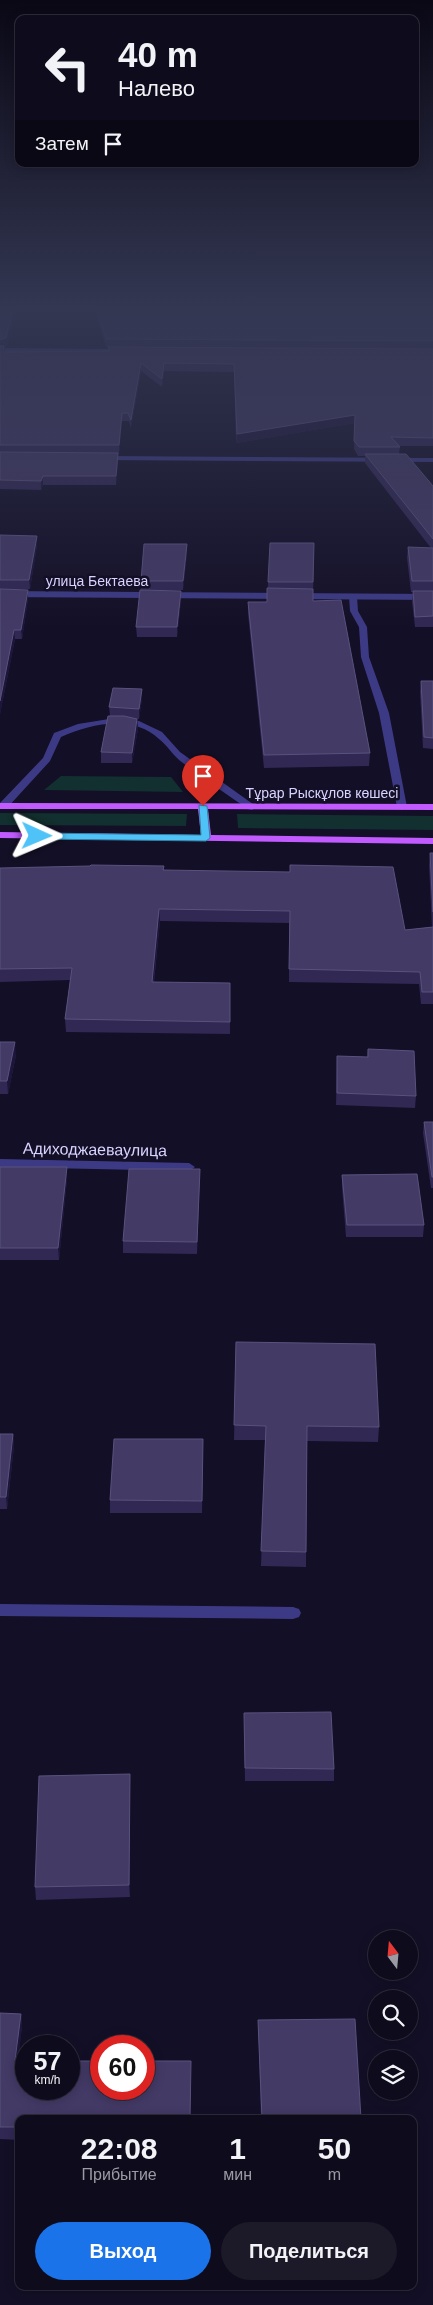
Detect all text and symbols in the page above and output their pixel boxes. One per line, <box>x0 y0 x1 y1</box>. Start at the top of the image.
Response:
icon: left <box>35 35 100 100</box>
text: 40 m <box>118 35 198 74</box>
text: Налево <box>118 76 195 101</box>
icon: arrive <box>99 130 127 158</box>
text: Затем <box>35 133 89 154</box>
street label: улица Бектаева <box>46 573 148 589</box>
pin <box>182 755 224 806</box>
icon: arrive <box>189 762 217 790</box>
street label: Тұрар Рыскұлов көшесі <box>246 785 398 801</box>
position arrow <box>10 809 62 861</box>
street label: Адиходжаеваулица <box>23 1140 167 1159</box>
north arrow <box>368 1930 418 1980</box>
map controls <box>368 1930 418 2100</box>
button: search <box>368 1990 418 2040</box>
speed limit sign: 60 <box>90 2035 155 2100</box>
text: 57 <box>34 2047 61 2075</box>
button: layers <box>368 2050 418 2100</box>
text: km/h <box>34 2073 61 2087</box>
text: 22:08 <box>81 2132 158 2165</box>
text: 1 <box>229 2132 246 2165</box>
text: 50 <box>318 2132 351 2165</box>
text: Прибытие <box>82 2166 157 2183</box>
text: мин <box>223 2166 252 2183</box>
text: m <box>328 2166 341 2183</box>
button: Выход <box>35 2222 211 2280</box>
button: Поделиться <box>221 2222 397 2280</box>

